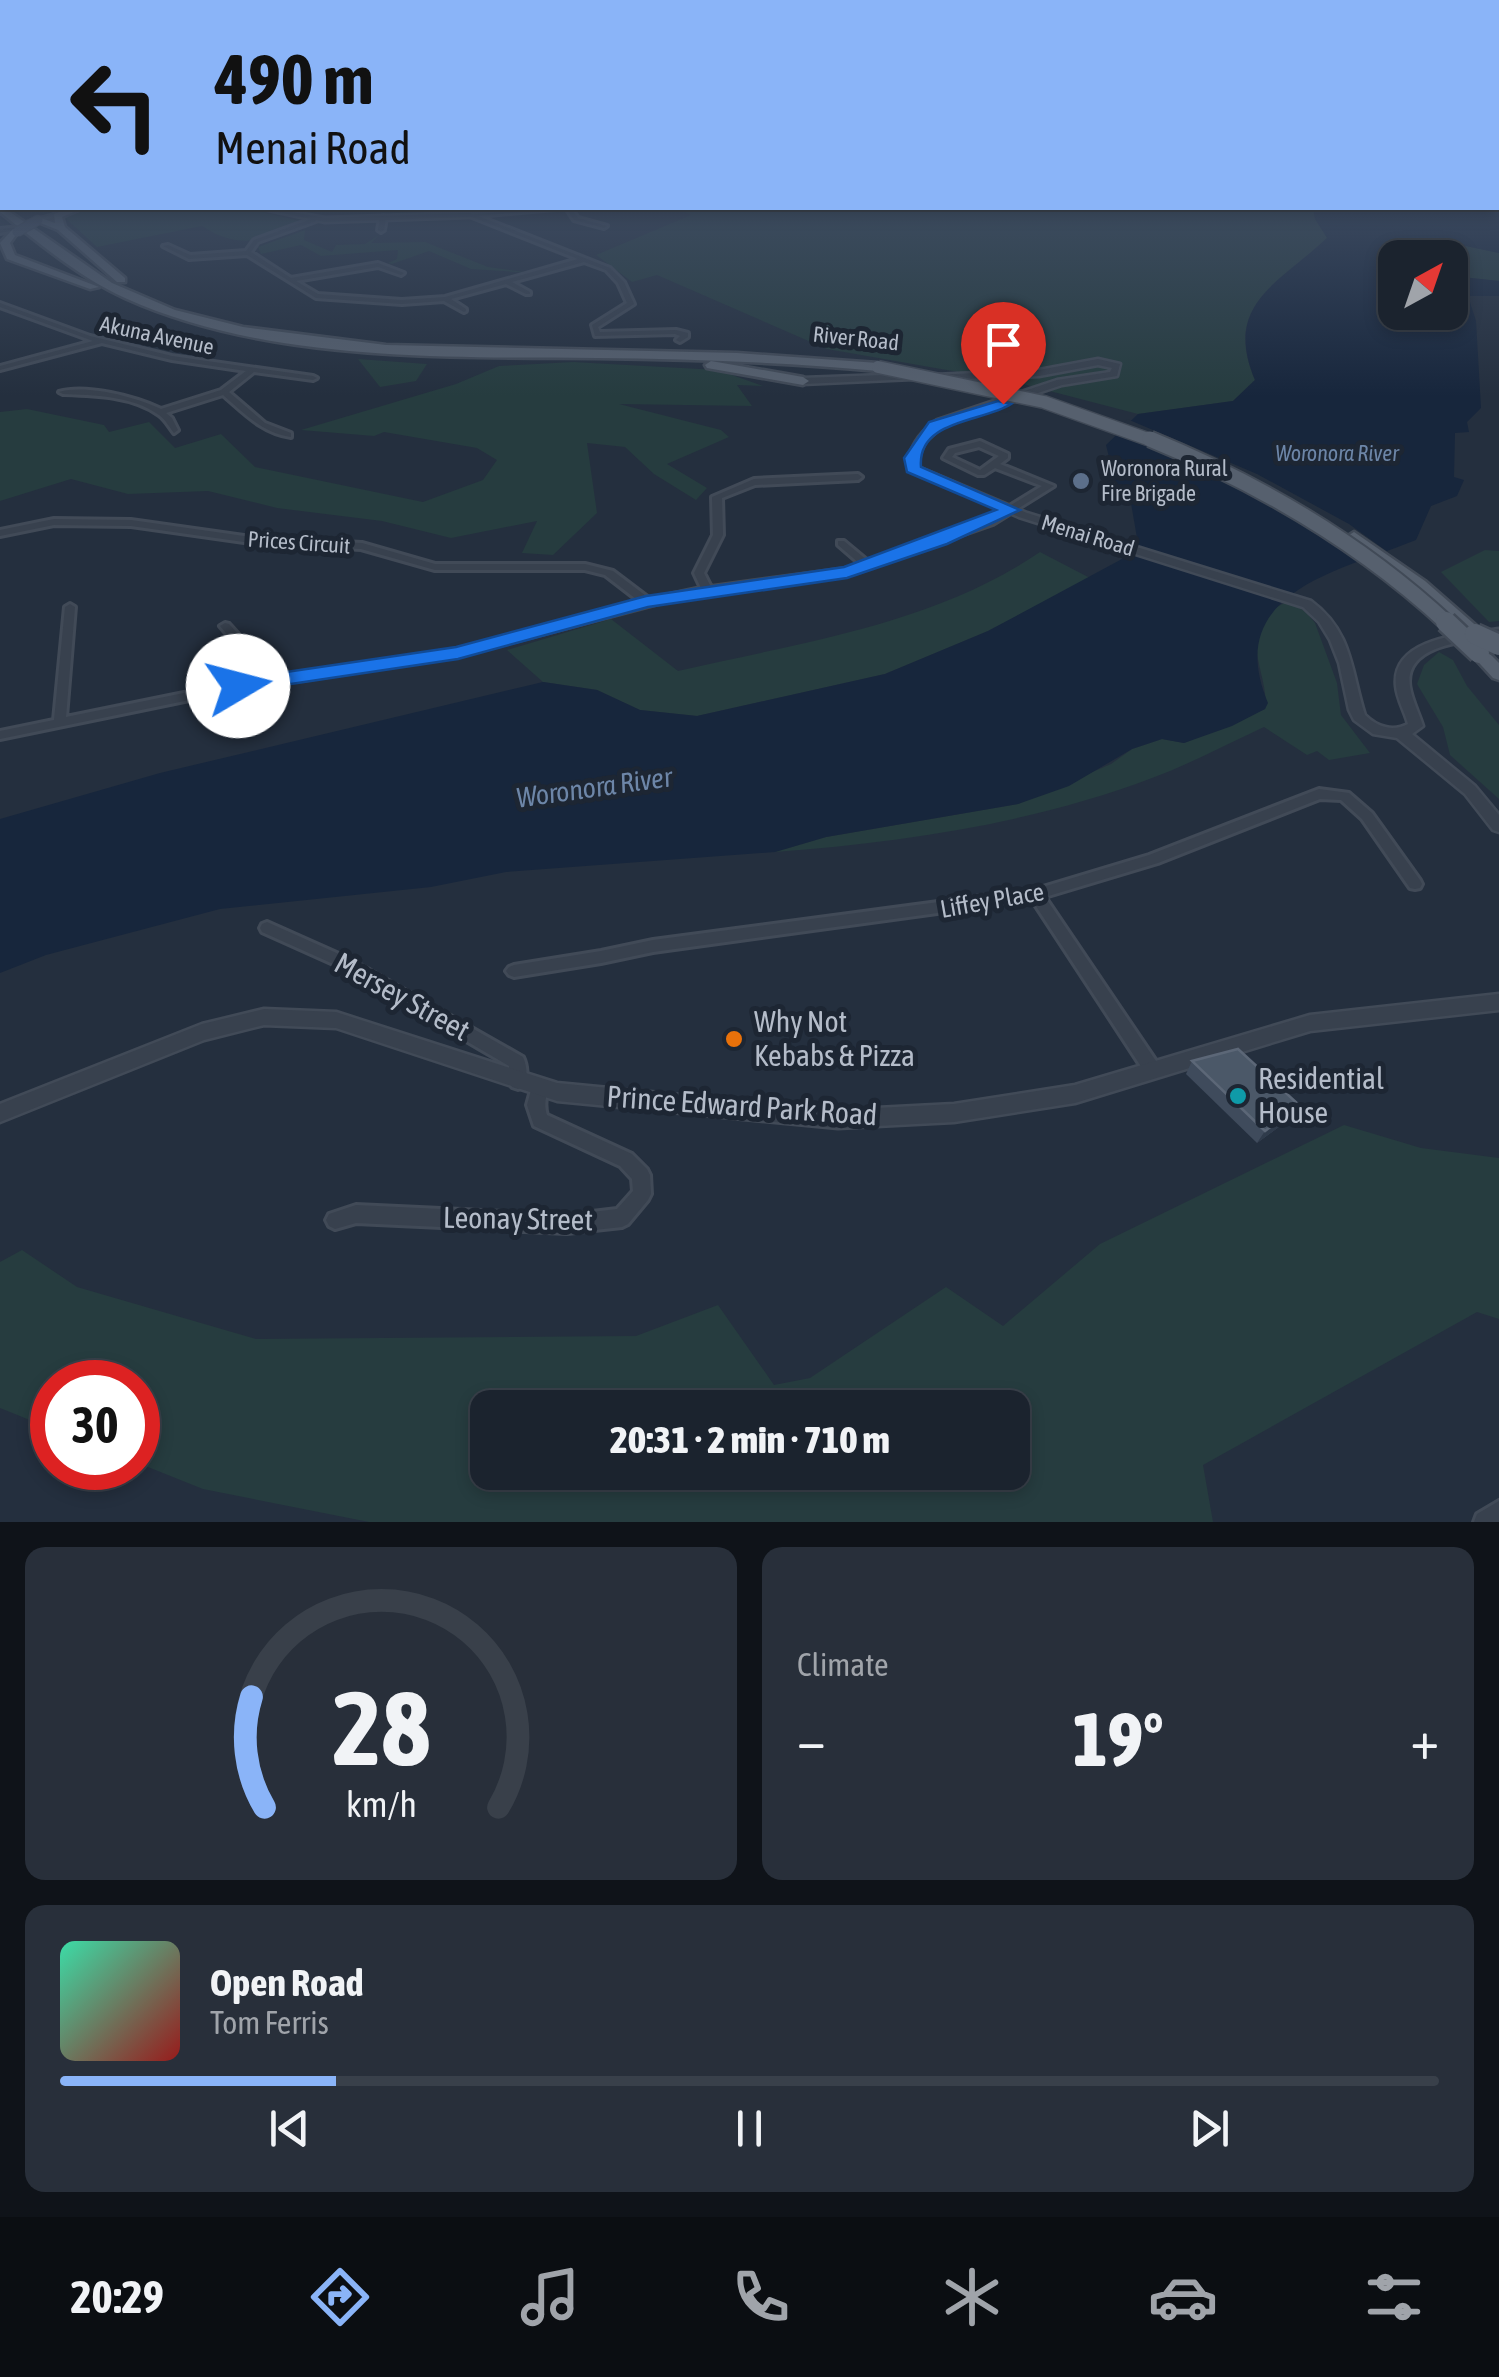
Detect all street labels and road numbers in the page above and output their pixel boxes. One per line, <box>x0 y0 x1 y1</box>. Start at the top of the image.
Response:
street label: Akuna Avenue <box>98 310 216 360</box>
street label: River Road <box>812 321 900 355</box>
street label: Menai Road <box>1038 509 1138 561</box>
street label: Prices Circuit <box>247 525 351 559</box>
street label: Liffey Place <box>938 877 1046 923</box>
street label: Mersey Street <box>329 945 476 1047</box>
street label: Prince Edward Park Road <box>606 1079 878 1131</box>
street label: Leonay Street <box>443 1200 593 1236</box>

